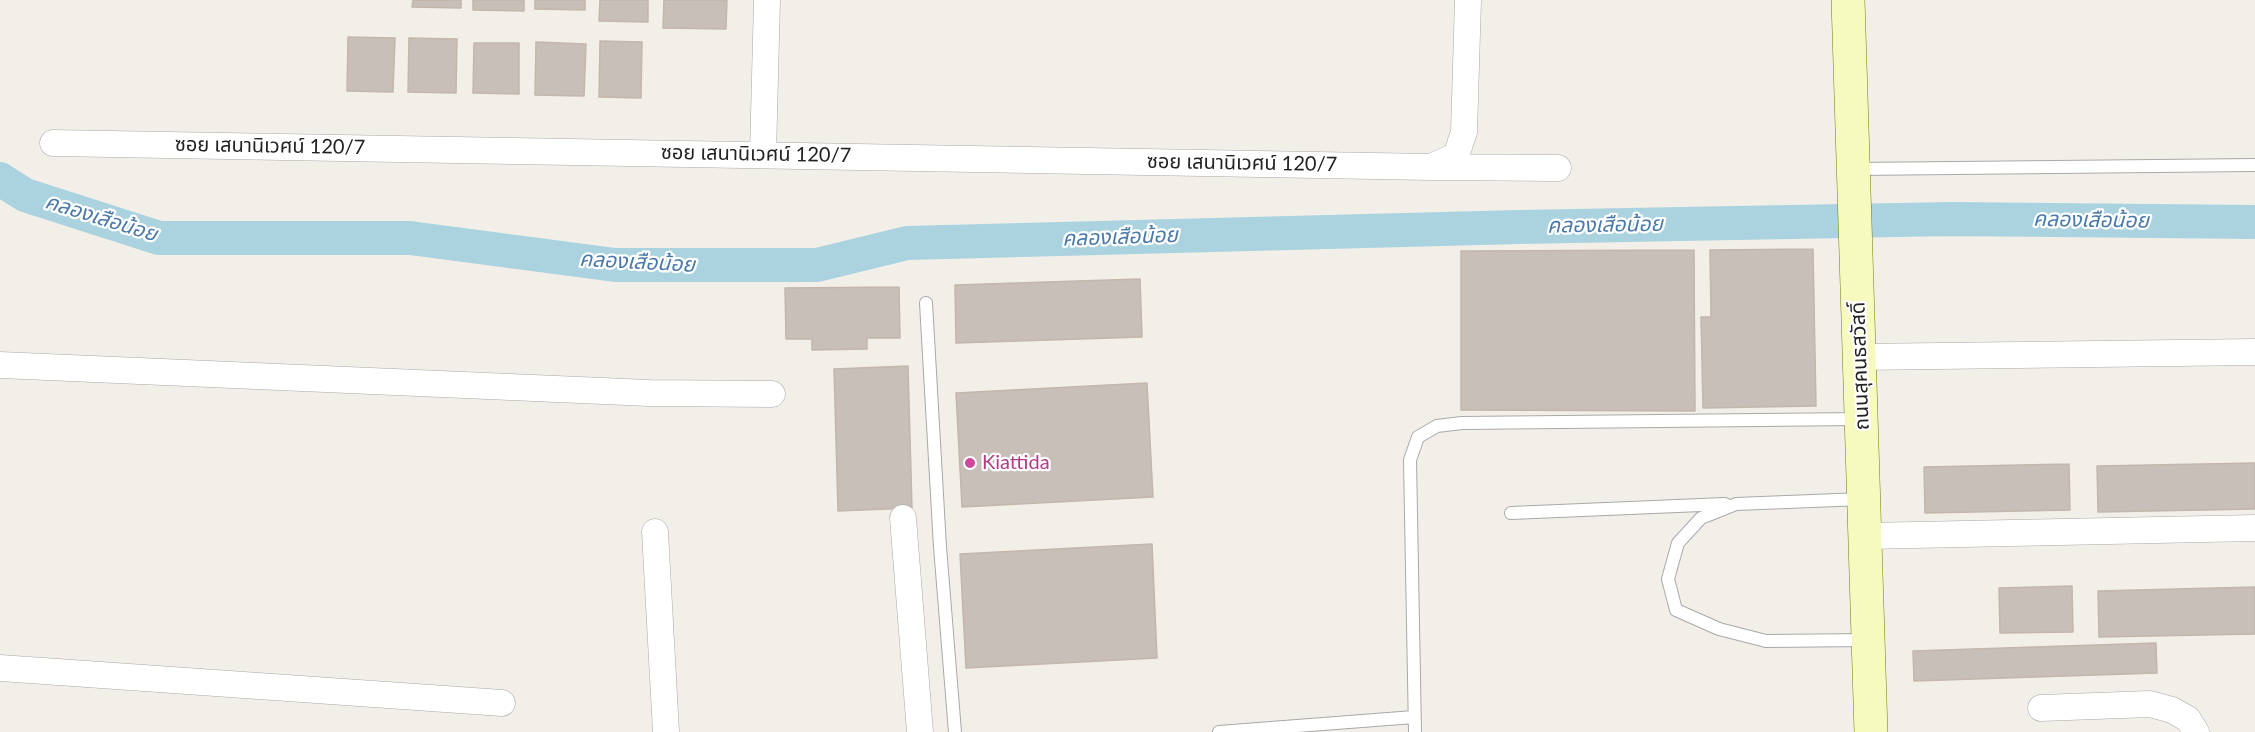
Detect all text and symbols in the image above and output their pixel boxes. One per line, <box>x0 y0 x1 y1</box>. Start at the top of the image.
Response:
street label: ซอย เสนานิเวศน์ 120/7 <box>175 132 365 160</box>
street label: ซอย เสนานิเวศน์ 120/7 <box>661 140 851 168</box>
street label: ซอย เสนานิเวศน์ 120/7 <box>1147 149 1337 177</box>
water label: คลองเสือน้อย <box>42 189 160 247</box>
water label: คลองเสือน้อย <box>2033 206 2149 234</box>
water label: คลองเสือน้อย <box>1547 211 1663 239</box>
water label: คลองเสือน้อย <box>1062 222 1178 252</box>
water label: คลองเสือน้อย <box>579 246 695 278</box>
street label: ถนนสุคนธสวัสดิ์ <box>1846 301 1874 431</box>
place label: Kiattida <box>982 451 1050 475</box>
marker: Kiattida <box>963 456 977 470</box>

